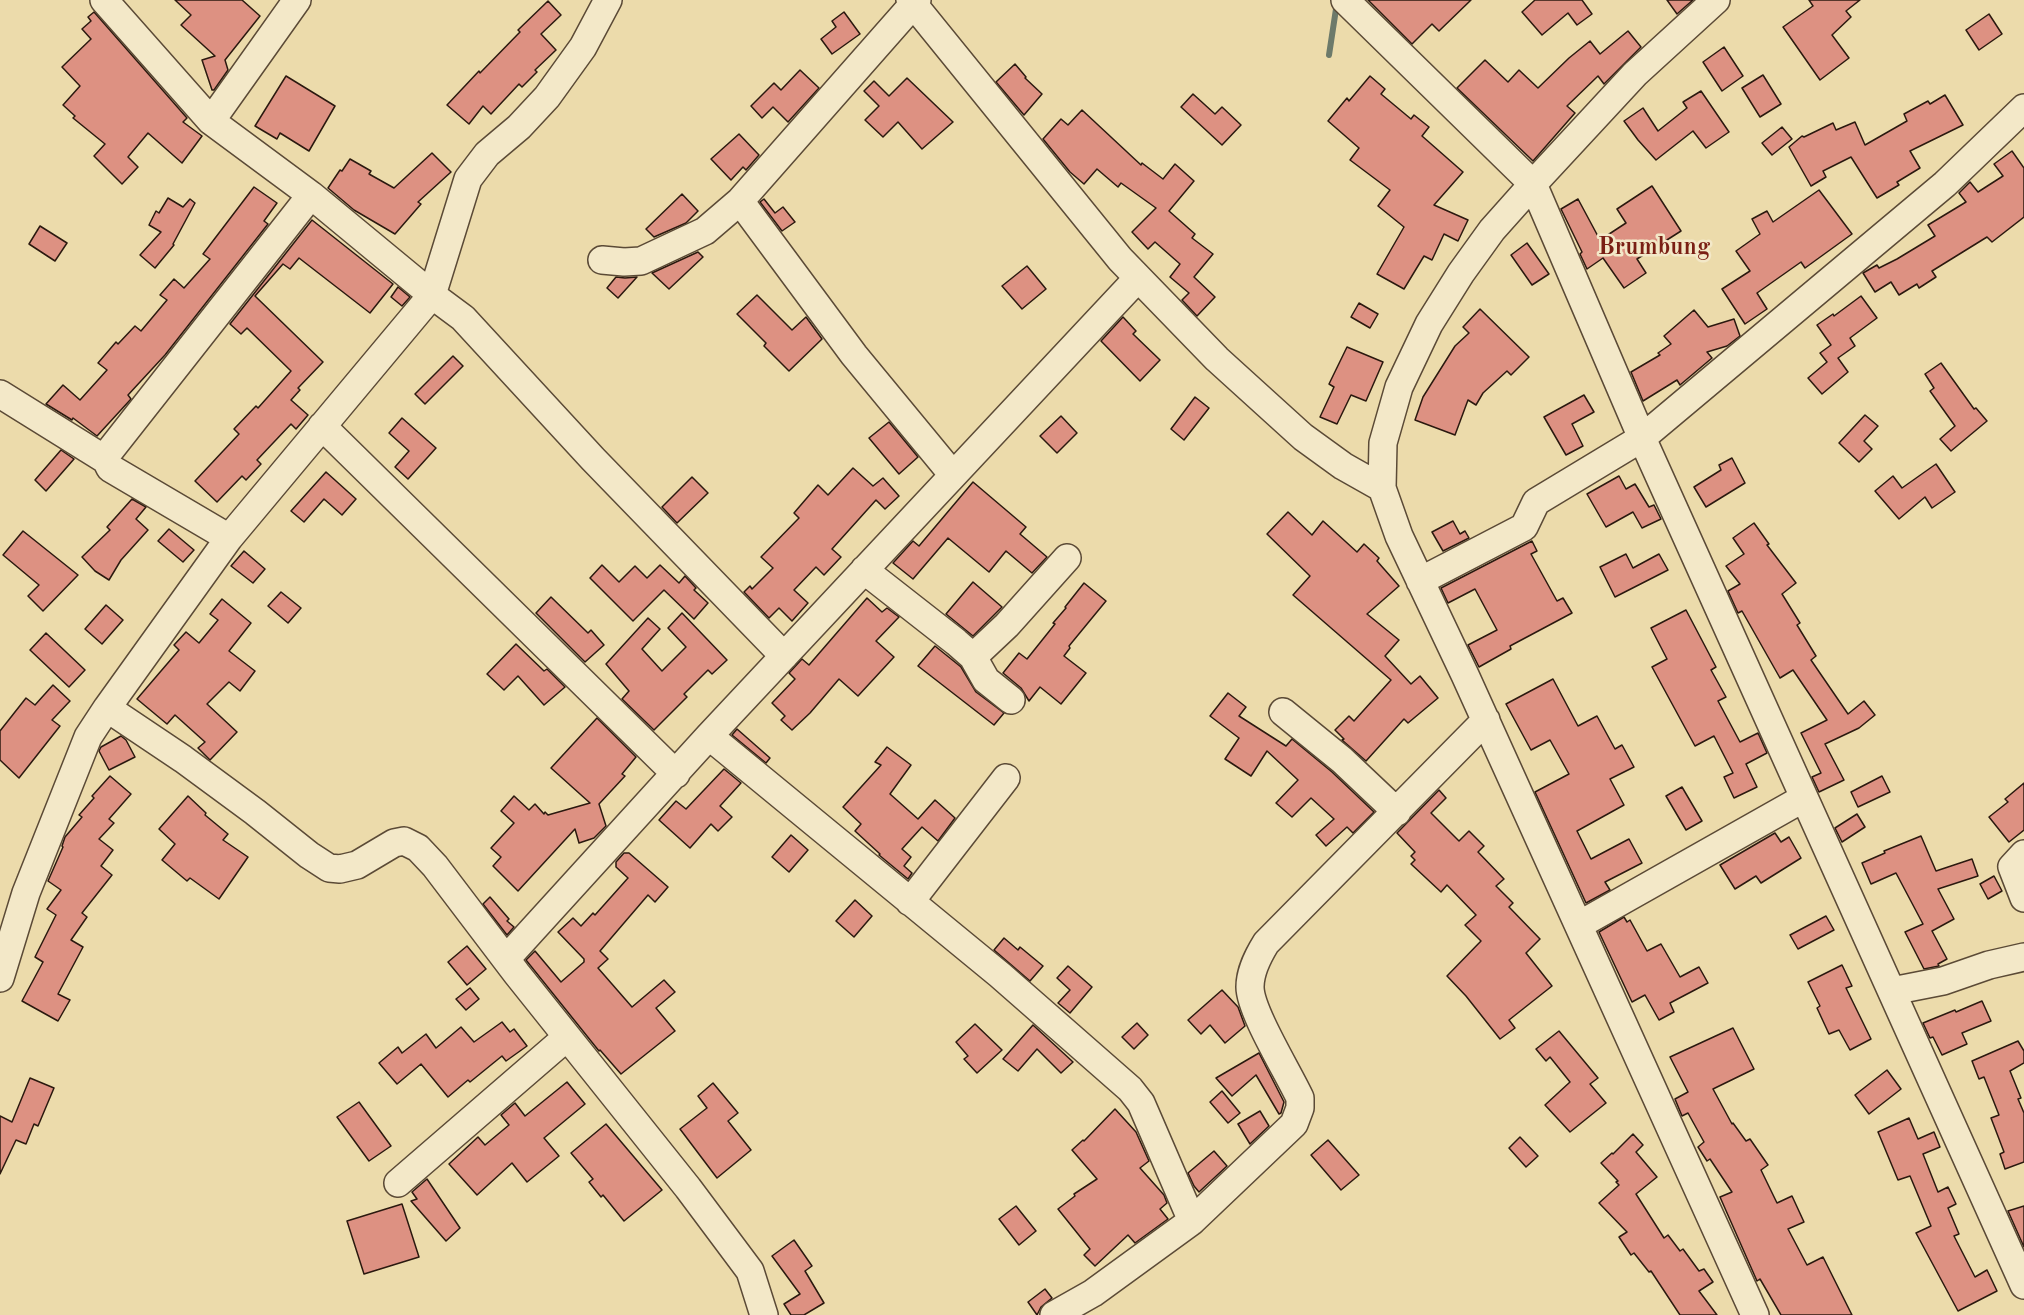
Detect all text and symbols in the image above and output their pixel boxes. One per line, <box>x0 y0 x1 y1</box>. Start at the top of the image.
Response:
district label: Brumbung <box>1598 234 1710 262</box>

